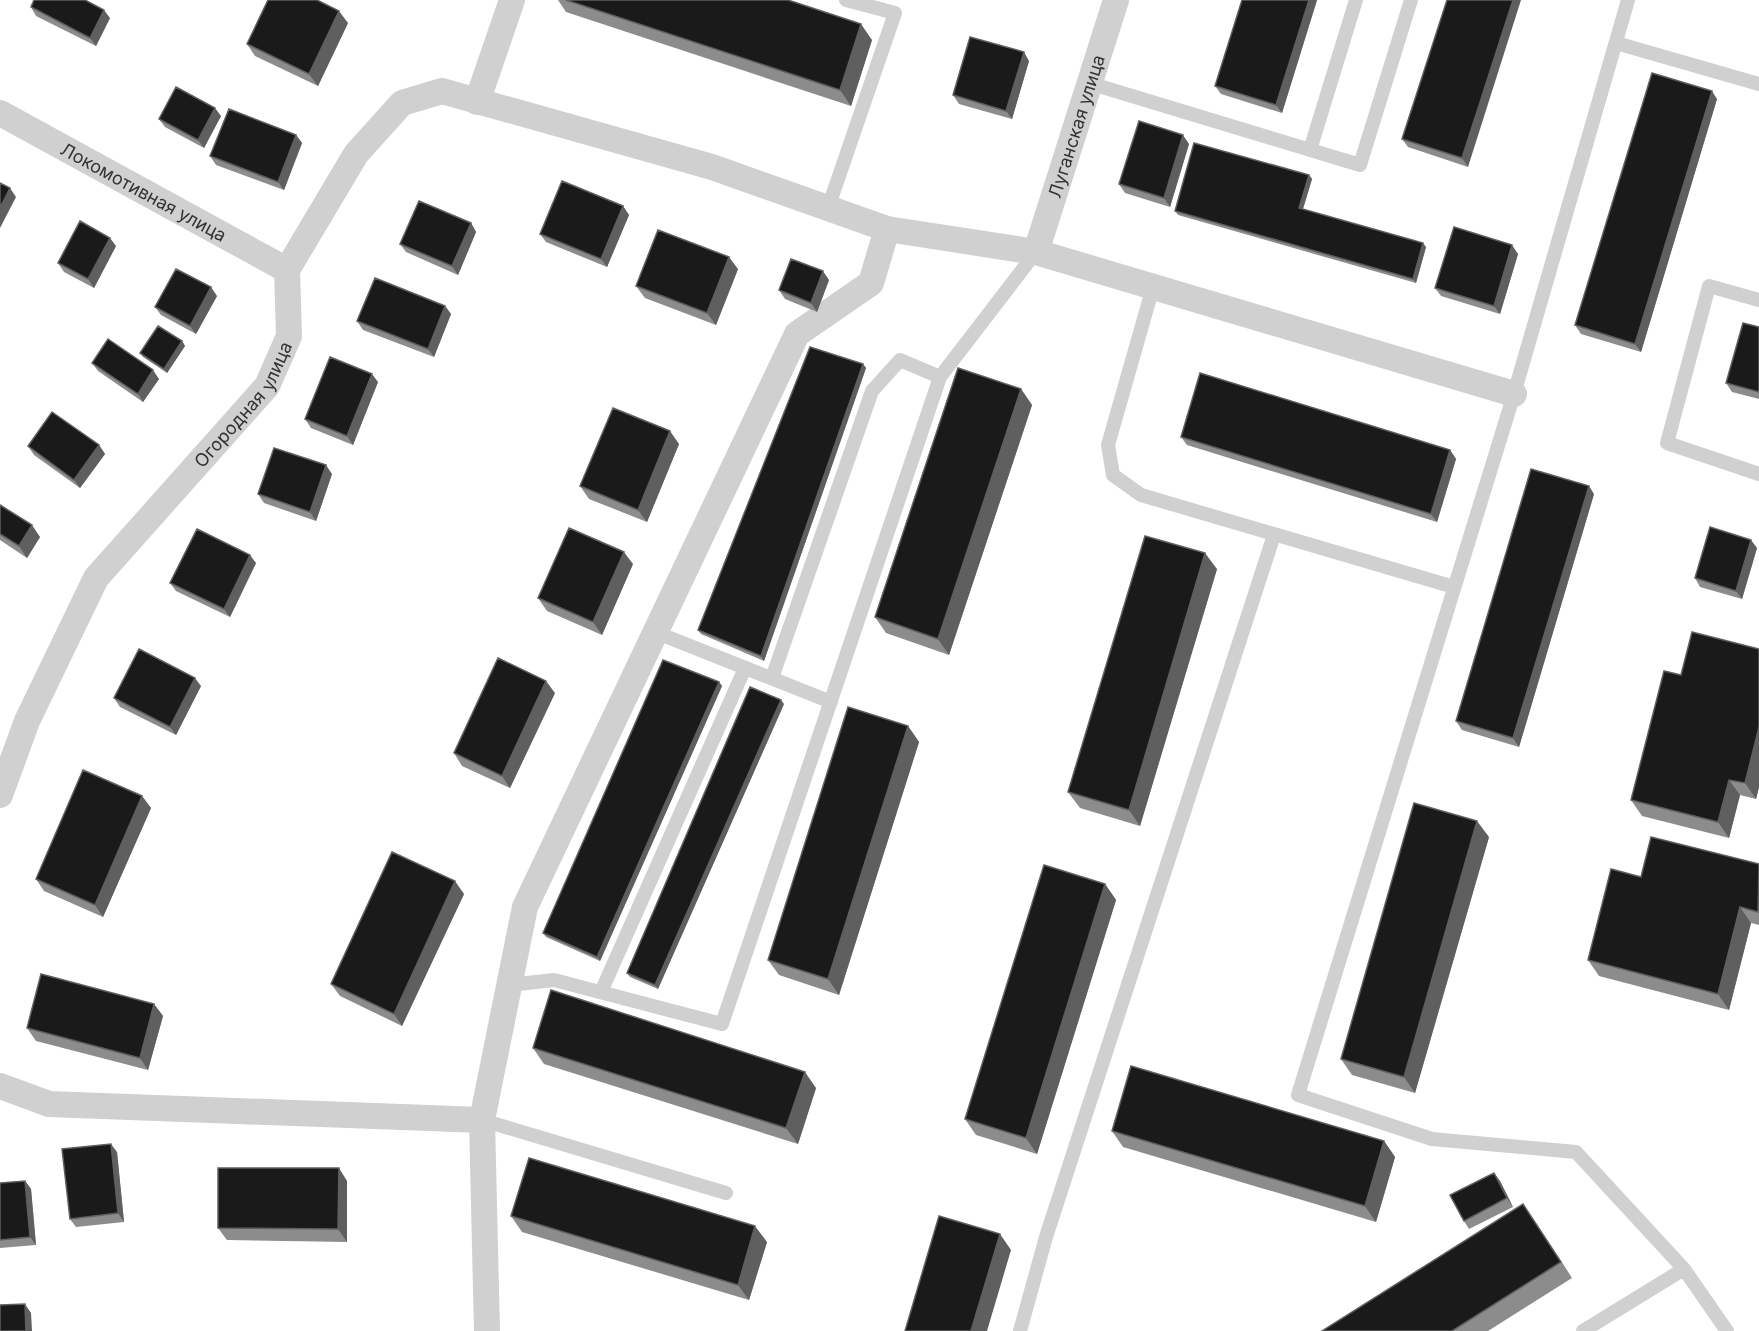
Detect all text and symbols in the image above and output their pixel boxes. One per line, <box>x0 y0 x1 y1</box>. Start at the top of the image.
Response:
street label: Луганская улица <box>1043 52 1108 200</box>
street label: Локомотивная улица <box>57 138 230 245</box>
street label: Огородная улица <box>189 338 296 471</box>

